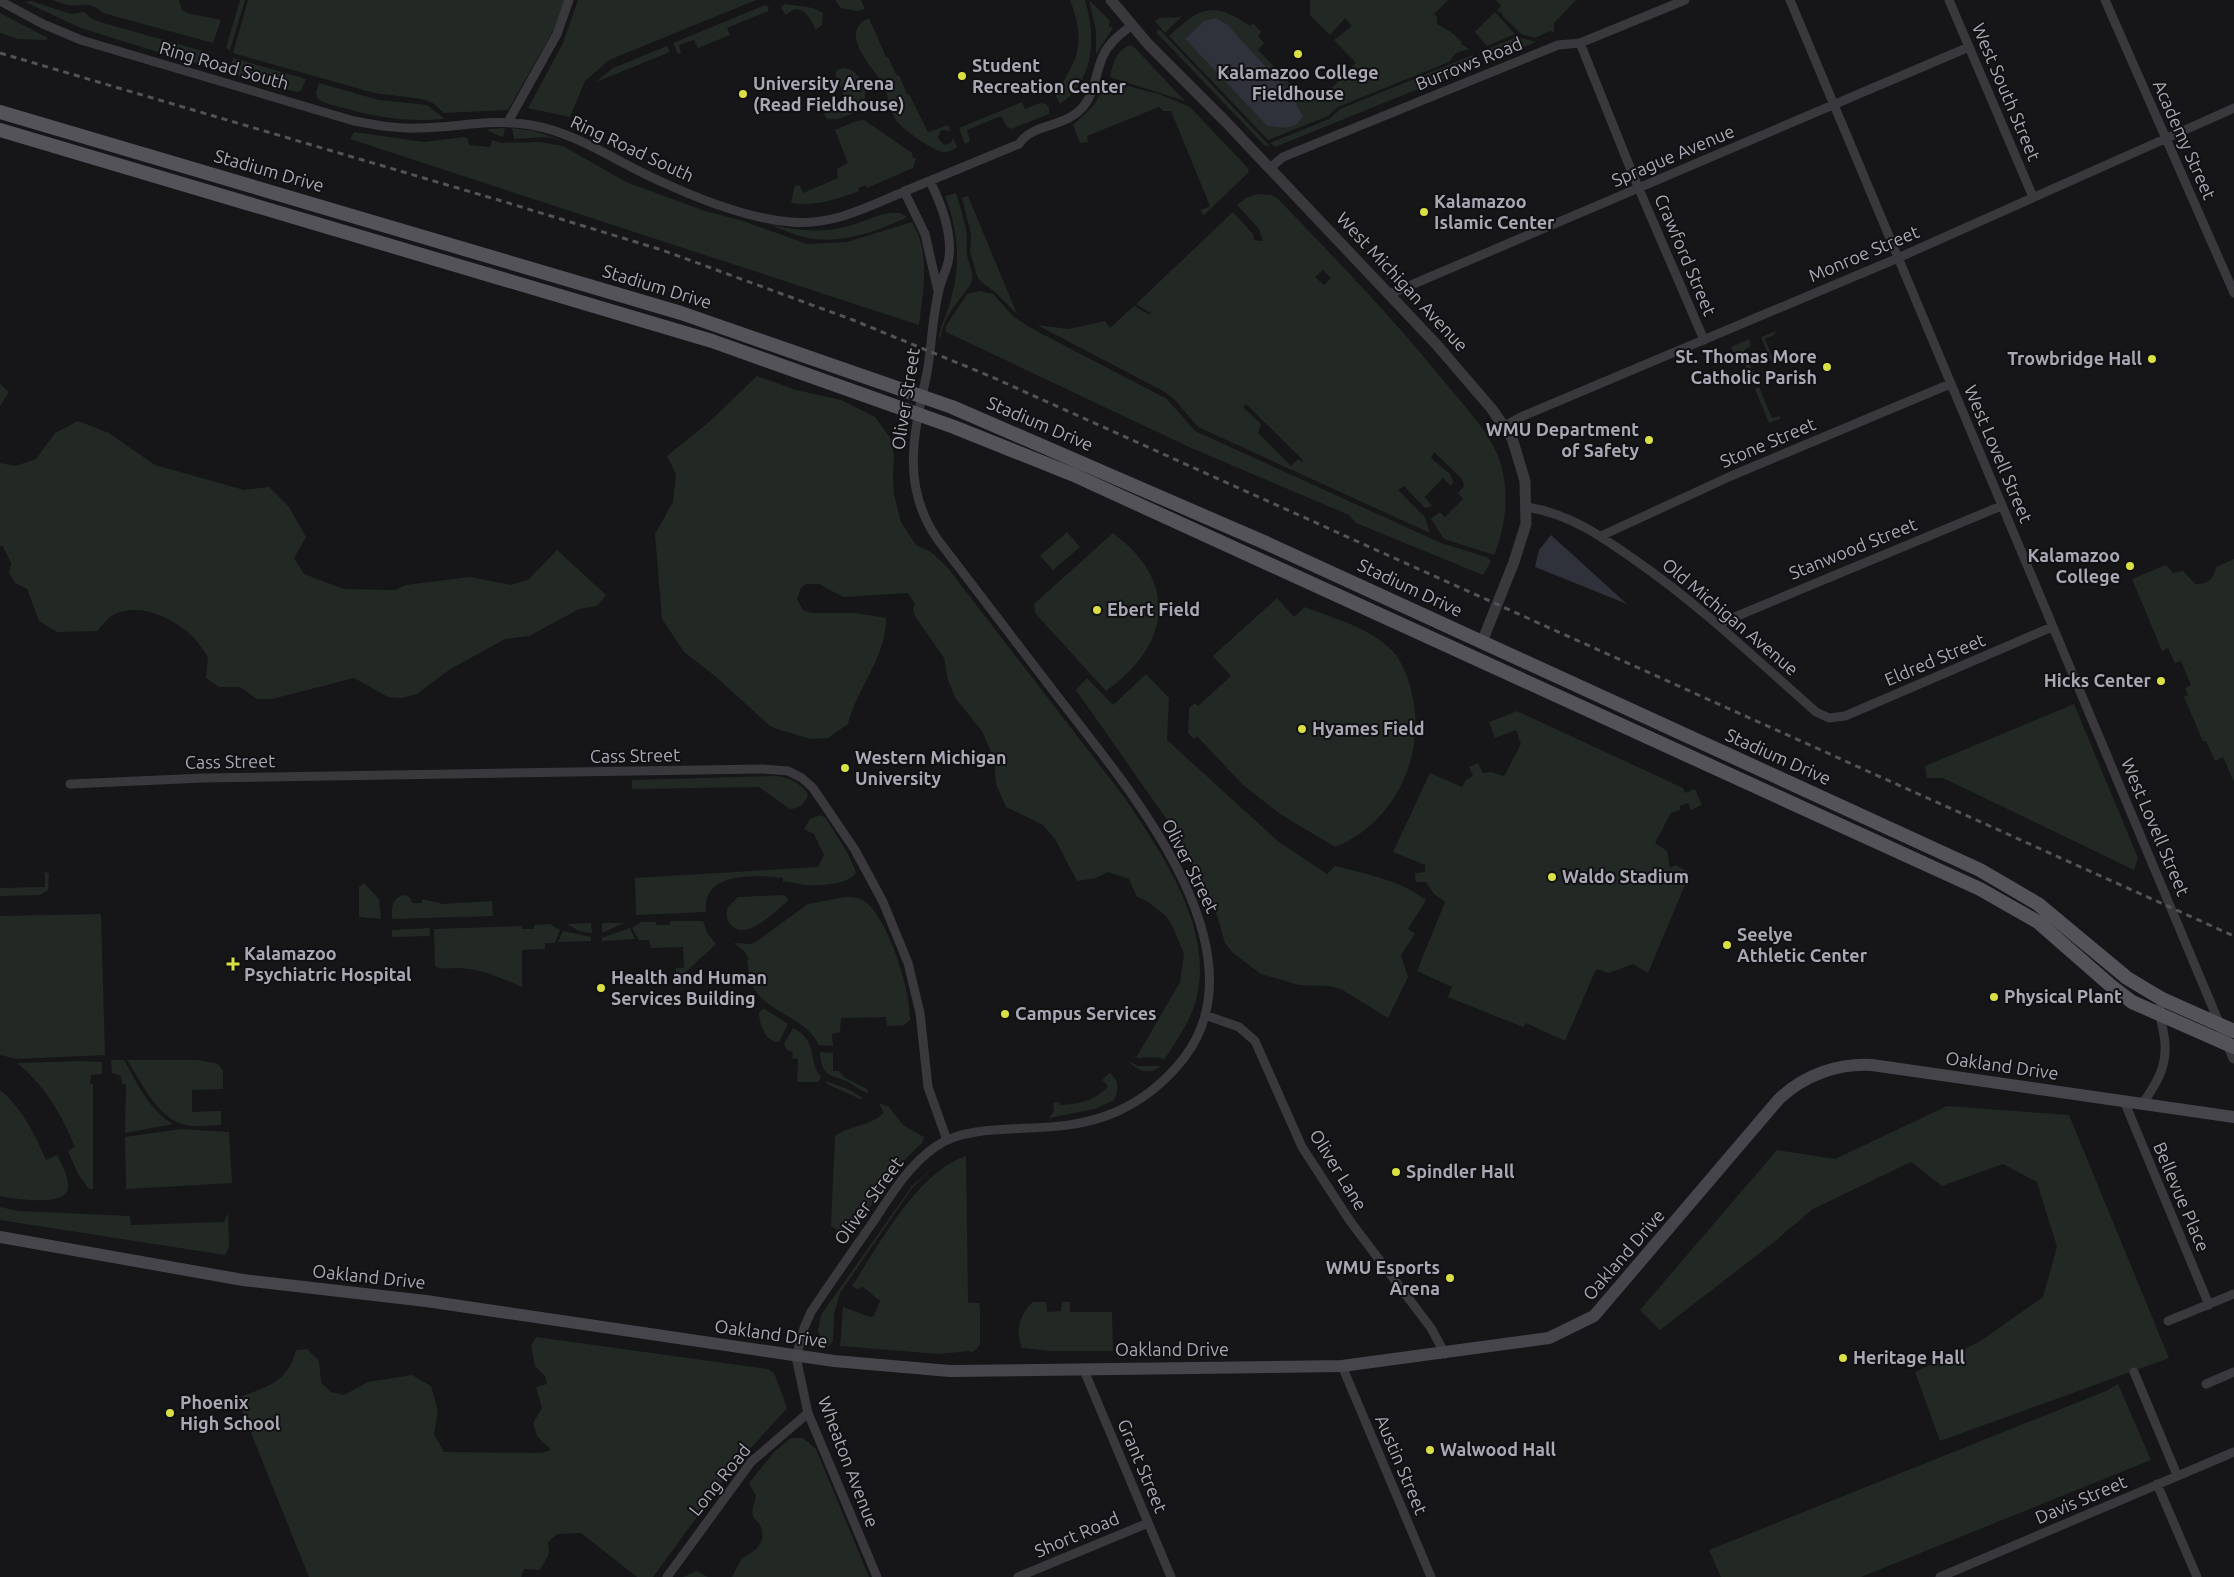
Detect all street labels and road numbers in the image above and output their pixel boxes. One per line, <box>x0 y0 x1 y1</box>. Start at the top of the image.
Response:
street label: West South Street <box>1969 20 2045 163</box>
street label: Burrows Road <box>1412 33 1525 94</box>
street label: Ring Road South <box>157 37 291 93</box>
street label: Academy Street <box>2150 77 2220 202</box>
street label: Ring Road South <box>568 111 697 185</box>
street label: Sprague Avenue <box>1608 120 1737 190</box>
street label: Stadium Drive <box>212 145 326 195</box>
street label: Crawford Street <box>1651 191 1721 318</box>
street label: West Michigan Avenue <box>1333 208 1472 355</box>
street label: Monroe Street <box>1805 221 1922 285</box>
street label: Stadium Drive <box>600 260 714 312</box>
street label: Oliver Street <box>887 346 923 451</box>
street label: West Lovell Street <box>1961 382 2037 525</box>
street label: Stadium Drive <box>984 392 1096 454</box>
street label: Stone Street <box>1717 413 1818 471</box>
street label: Stanwood Street <box>1786 513 1919 583</box>
street label: Stadium Drive <box>1355 554 1466 620</box>
street label: Old Michigan Avenue <box>1659 554 1803 679</box>
street label: Eldred Street <box>1881 629 1988 689</box>
street label: Stadium Drive <box>1723 724 1834 788</box>
street label: Cass Street <box>590 744 680 766</box>
street label: Cass Street <box>185 750 275 772</box>
street label: West Lovell Street <box>2118 755 2194 898</box>
street label: Oliver Street <box>1159 815 1223 916</box>
street label: Oakland Drive <box>1944 1047 2060 1083</box>
street label: Oliver Lane <box>1306 1125 1372 1213</box>
street label: Bellevue Place <box>2150 1139 2214 1254</box>
street label: Oliver Street <box>830 1153 907 1248</box>
street label: Oakland Drive <box>1578 1205 1668 1304</box>
street label: Oakland Drive <box>311 1260 427 1292</box>
street label: Oakland Drive <box>713 1315 829 1351</box>
street label: Oakland Drive <box>1115 1339 1229 1359</box>
street label: Wheaton Avenue <box>815 1393 883 1530</box>
street label: Austin Street <box>1372 1412 1432 1517</box>
street label: Grant Street <box>1114 1416 1172 1515</box>
street label: Long Road <box>684 1440 754 1519</box>
street label: Davis Street <box>2032 1471 2129 1527</box>
street label: Short Road <box>1031 1507 1122 1561</box>

